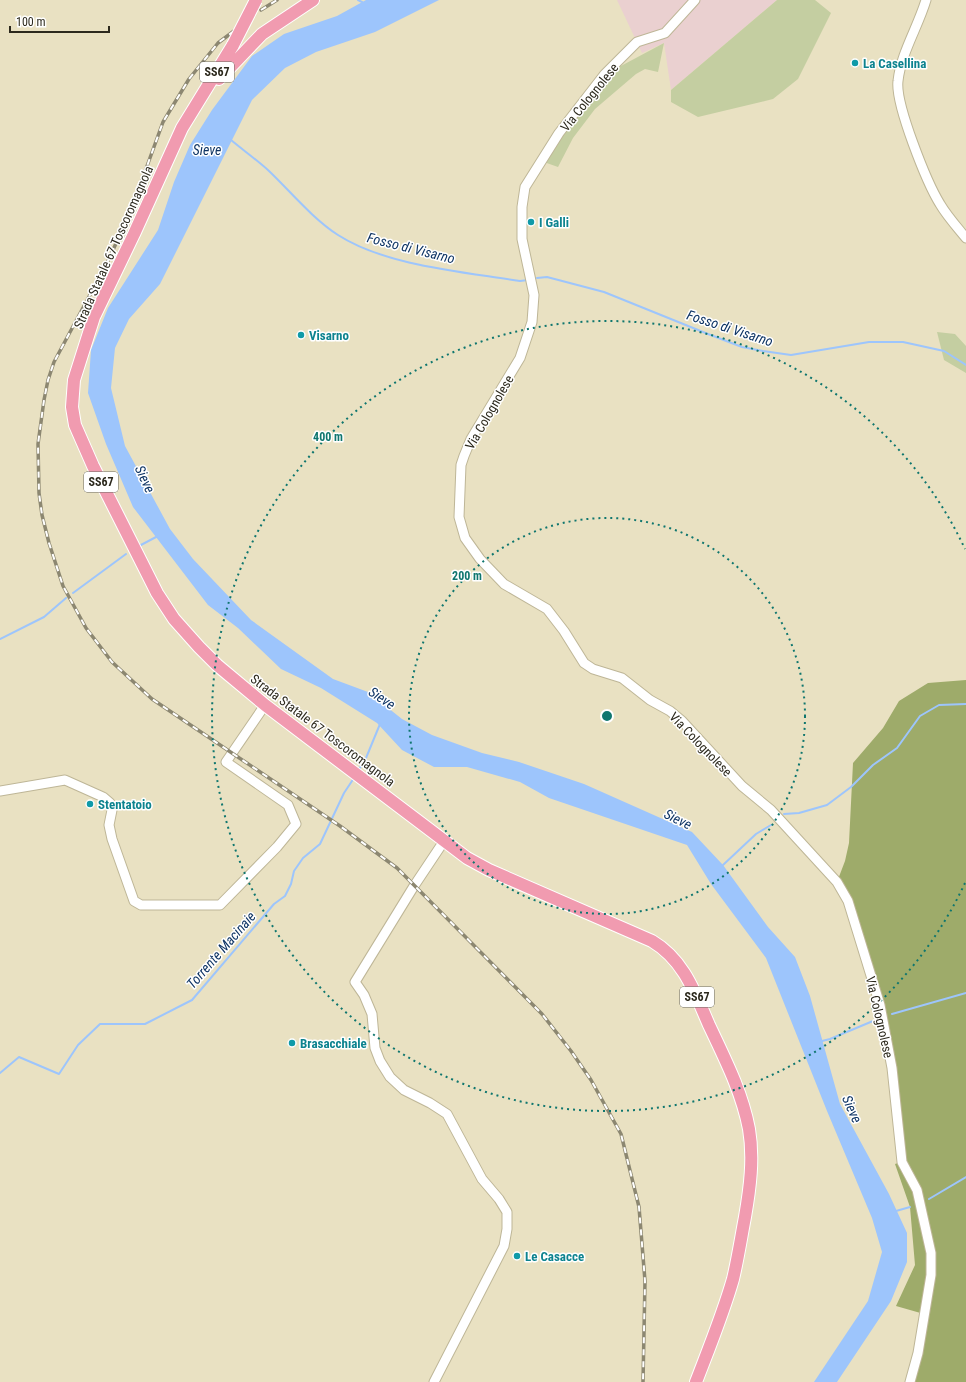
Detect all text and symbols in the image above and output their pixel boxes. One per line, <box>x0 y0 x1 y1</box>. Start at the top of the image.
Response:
scale bar <box>10 8 109 34</box>
text: 100 m <box>16 15 46 29</box>
place label: La Casellina <box>863 56 926 71</box>
marker: La Casellina <box>850 58 860 68</box>
street label: Via Colognolese <box>557 60 621 134</box>
road number: SS67 <box>200 62 234 82</box>
water label: Sieve <box>193 142 221 158</box>
street label: Strada Statale 67 Toscoromagnola <box>71 163 156 331</box>
place label: I Galli <box>539 215 569 230</box>
marker: I Galli <box>526 217 536 227</box>
water label: Fosso di Visarno <box>366 229 457 267</box>
water label: Fosso di Visarno <box>685 307 775 350</box>
place label: Visarno <box>309 328 350 343</box>
marker: Visarno <box>296 330 306 340</box>
street label: Via Colognolese <box>462 372 517 452</box>
text: 400 m <box>313 430 343 444</box>
water label: Sieve <box>132 463 158 495</box>
road number: SS67 <box>84 472 118 492</box>
text: 200 m <box>452 569 482 583</box>
street label: Strada Statale 67 Toscoromagnola <box>248 671 398 790</box>
water label: Sieve <box>366 683 398 713</box>
centre of rings <box>600 709 614 723</box>
street label: Via Colognolese <box>666 709 735 779</box>
place label: Stentatoio <box>98 797 152 812</box>
marker: Stentatoio <box>85 799 95 809</box>
water label: Sieve <box>662 806 694 832</box>
water label: Torrente Macinaie <box>183 908 259 992</box>
street label: Via Colognolese <box>863 975 896 1059</box>
road number: SS67 <box>680 987 714 1007</box>
place label: Brasacchiale <box>300 1036 367 1051</box>
marker: Brasacchiale <box>287 1038 297 1048</box>
water label: Sieve <box>839 1093 865 1125</box>
place label: Le Casacce <box>525 1249 584 1264</box>
marker: Le Casacce <box>512 1251 522 1261</box>

